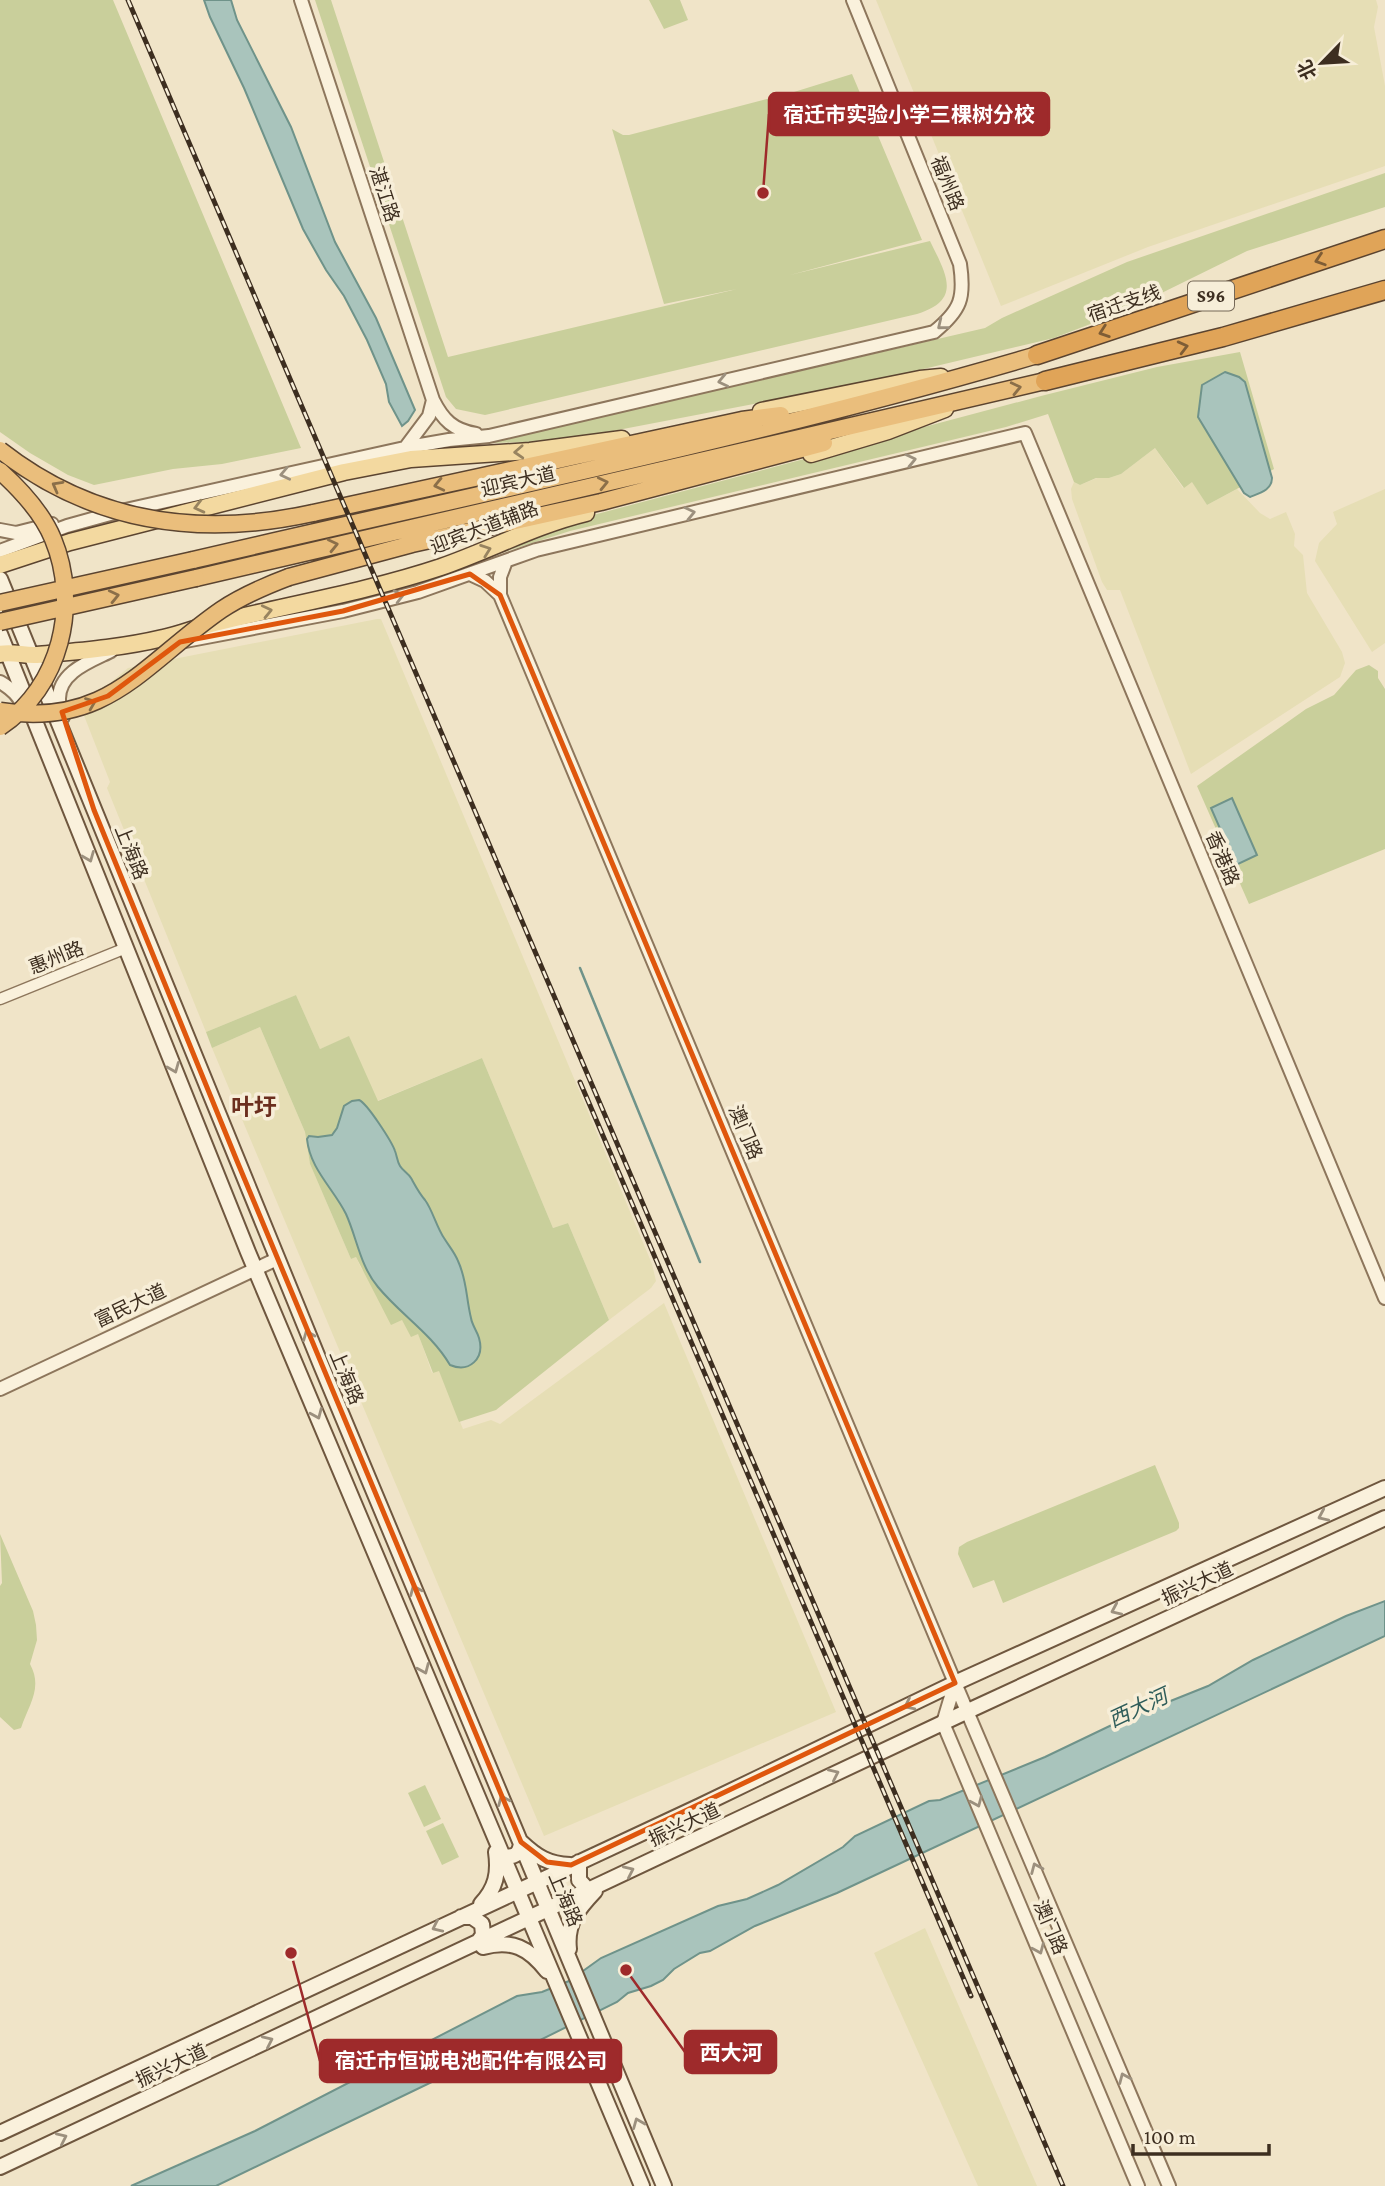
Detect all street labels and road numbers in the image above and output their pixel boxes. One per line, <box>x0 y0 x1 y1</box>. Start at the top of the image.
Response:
street label: 福州路 <box>927 153 968 214</box>
street label: 湛江路 <box>366 164 403 225</box>
street label: 宿迁支线 <box>1085 281 1164 326</box>
road number: S96 <box>1188 282 1234 310</box>
street label: 迎宾大道 <box>479 463 558 500</box>
street label: 迎宾大道辅路 <box>427 497 541 558</box>
street label: 上海路 <box>111 822 152 883</box>
street label: 香港路 <box>1202 828 1243 889</box>
street label: 惠州路 <box>26 937 87 978</box>
street label: 澳门路 <box>725 1102 766 1163</box>
street label: 富民大道 <box>91 1280 169 1331</box>
street label: 上海路 <box>326 1347 367 1408</box>
street label: 振兴大道 <box>1158 1558 1236 1609</box>
street label: 振兴大道 <box>645 1799 723 1850</box>
street label: 上海路 <box>545 1869 586 1930</box>
street label: 澳门路 <box>1030 1897 1071 1958</box>
street label: 振兴大道 <box>132 2040 210 2091</box>

